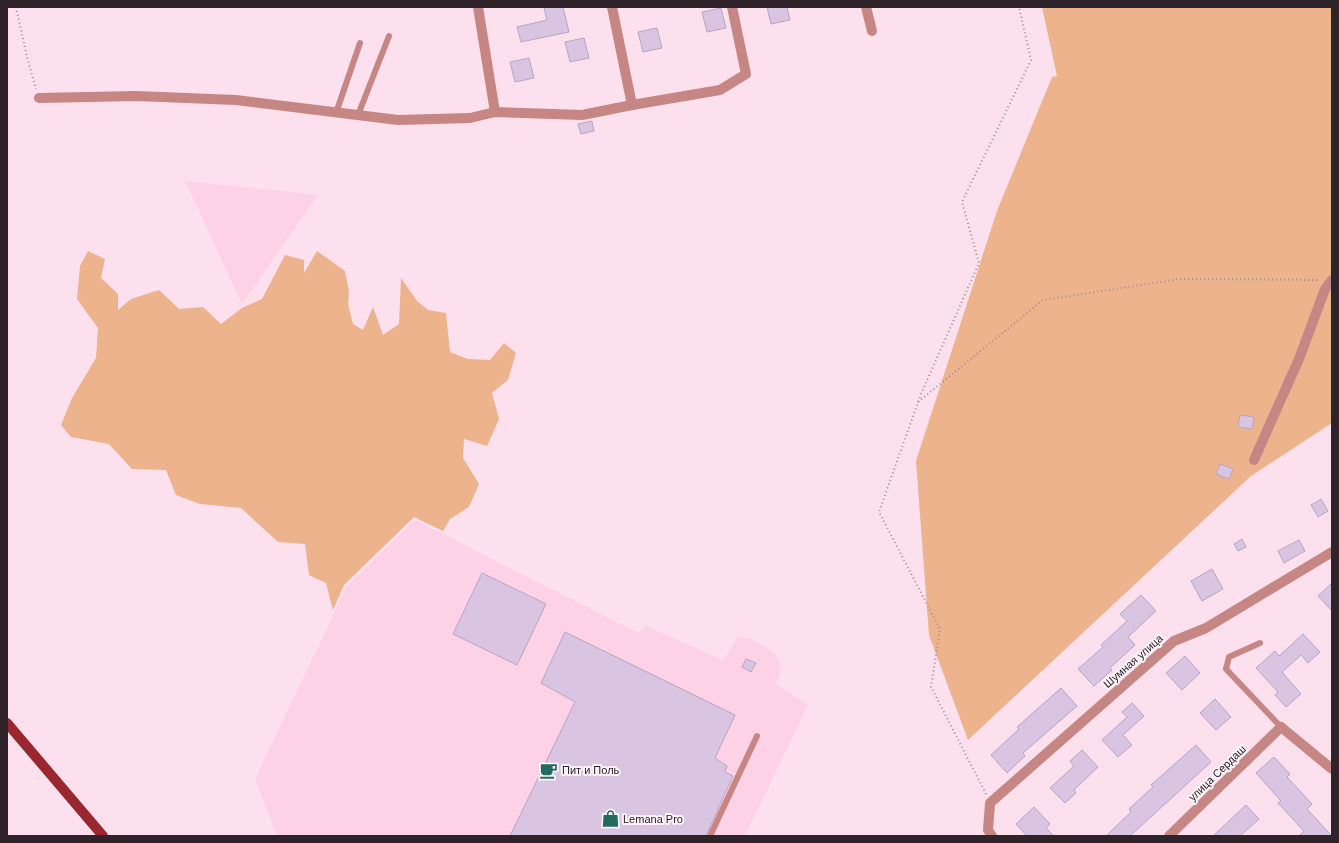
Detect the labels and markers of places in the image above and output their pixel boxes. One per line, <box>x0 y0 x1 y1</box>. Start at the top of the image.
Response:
cafe icon: Пит и Поль <box>539 760 559 780</box>
place label: Пит и Поль <box>562 764 620 776</box>
shop icon: Lemana Pro <box>600 809 620 829</box>
place label: Lemana Pro <box>623 813 683 825</box>

